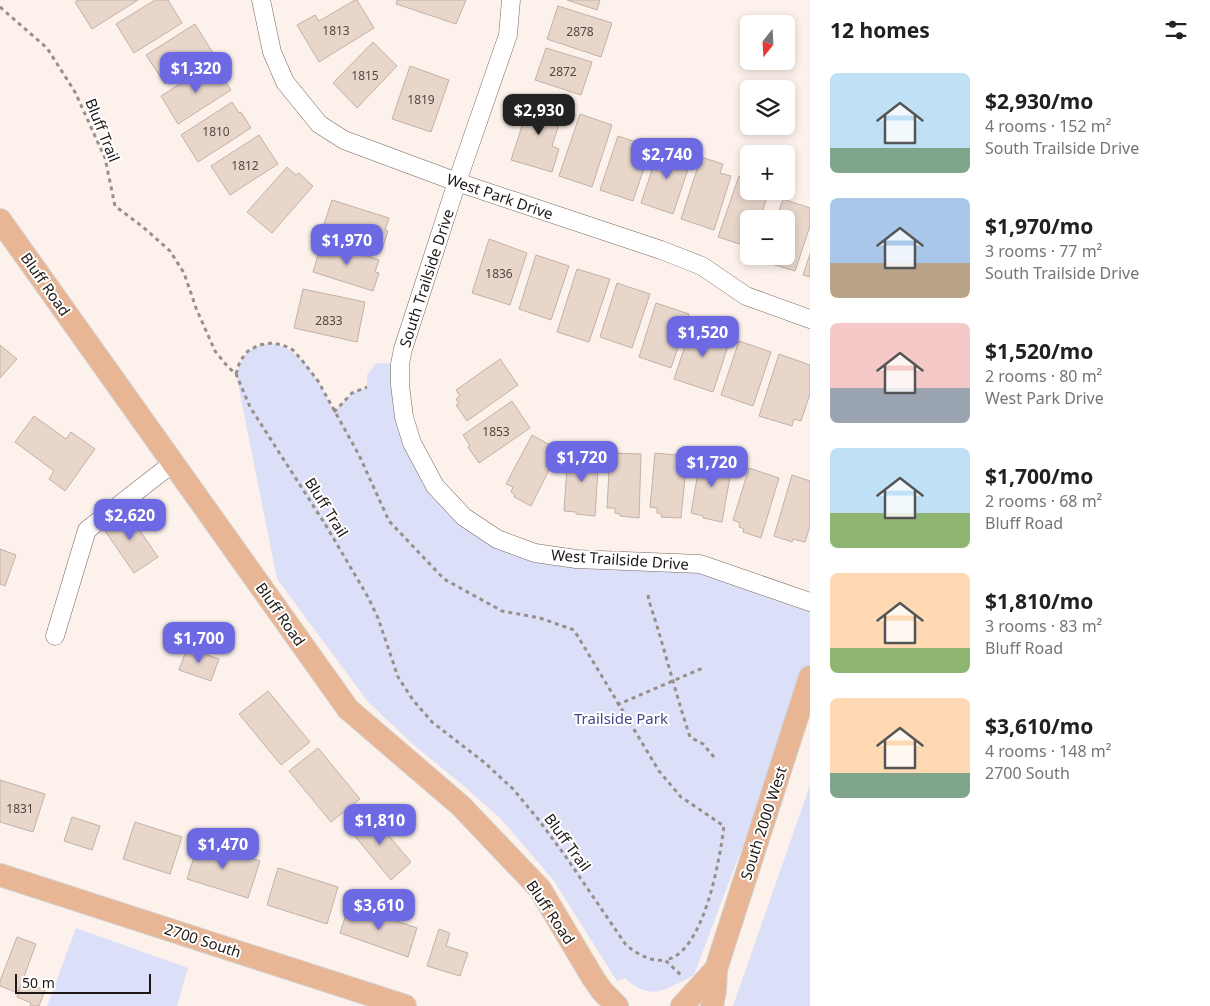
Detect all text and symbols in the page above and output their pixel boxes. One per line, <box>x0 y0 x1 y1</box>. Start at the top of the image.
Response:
north arrow <box>740 15 795 70</box>
map controls <box>740 15 795 265</box>
text: 12 homes <box>830 16 930 44</box>
icon: filters <box>1162 16 1190 44</box>
house number: 1813 <box>322 22 350 39</box>
house number: 2878 <box>566 23 594 40</box>
pin: $1,320 <box>155 52 237 94</box>
text: $1,320 <box>171 57 221 79</box>
house number: 2872 <box>549 63 577 80</box>
house number: 1815 <box>351 67 379 84</box>
button: layers <box>740 80 795 135</box>
text: $2,930/mo <box>985 87 1093 115</box>
house number: 1819 <box>407 91 435 108</box>
icon: home <box>870 93 930 153</box>
pin: $2,930 <box>498 94 580 136</box>
street label: Bluff Trail <box>81 95 125 165</box>
text: $2,930 <box>514 99 564 121</box>
text: 4 rooms · 152 m² <box>985 115 1111 137</box>
house number: 1810 <box>202 123 230 140</box>
text: South Trailside Drive <box>985 137 1139 159</box>
pin: $2,740 <box>626 138 708 180</box>
text: $2,740 <box>642 143 692 165</box>
button: + <box>740 145 795 200</box>
house number: 1812 <box>231 157 259 174</box>
street label: West Park Drive <box>444 168 556 224</box>
street label: South Trailside Drive <box>394 206 458 350</box>
button: − <box>740 210 795 265</box>
text: $1,970/mo <box>985 212 1093 240</box>
icon: home <box>870 218 930 278</box>
pin: $1,970 <box>306 224 388 266</box>
text: $1,970 <box>322 229 372 251</box>
text: 3 rooms · 77 m² <box>985 240 1102 262</box>
street label: Bluff Road <box>17 248 75 320</box>
text: South Trailside Drive <box>985 262 1139 284</box>
house number: 1836 <box>485 265 513 282</box>
house number: 2833 <box>315 312 343 329</box>
pin: $1,520 <box>662 316 744 358</box>
text: $1,520 <box>678 321 728 343</box>
text: $1,520/mo <box>985 337 1093 365</box>
icon: home <box>870 343 930 403</box>
text: 2 rooms · 80 m² <box>985 365 1102 387</box>
text: West Park Drive <box>985 387 1104 409</box>
house number: 1853 <box>482 423 510 440</box>
pin: $1,720 <box>541 440 623 483</box>
text: $1,720 <box>557 446 607 468</box>
pin: $1,720 <box>671 446 753 488</box>
text: $1,720 <box>687 451 737 473</box>
text: $1,700/mo <box>985 462 1093 490</box>
icon: home <box>870 468 930 528</box>
street label: Bluff Trail <box>301 473 353 541</box>
text: 2 rooms · 68 m² <box>985 490 1102 512</box>
pin: $2,620 <box>89 498 171 541</box>
text: $2,620 <box>105 504 155 526</box>
text: Bluff Road <box>985 512 1063 534</box>
street label: West Trailside Drive <box>550 544 690 574</box>
street label: Bluff Road <box>252 578 310 650</box>
text: $1,810/mo <box>985 587 1093 615</box>
icon: home <box>870 593 930 653</box>
text: 3 rooms · 83 m² <box>985 615 1102 637</box>
pin: $1,700 <box>158 622 240 664</box>
text: $1,700 <box>174 627 224 649</box>
text: Bluff Road <box>985 637 1063 659</box>
park label: Trailside Park <box>574 708 668 728</box>
text: $3,610/mo <box>985 712 1093 740</box>
icon: home <box>870 718 930 778</box>
text: 4 rooms · 148 m² <box>985 740 1111 762</box>
text: 2700 South <box>985 762 1070 784</box>
street label: South 2000 West <box>735 763 791 882</box>
house number: 1831 <box>6 800 34 817</box>
pin: $1,810 <box>339 804 421 846</box>
text: $1,810 <box>355 809 405 831</box>
street label: Bluff Trail <box>540 809 596 875</box>
pin: $1,470 <box>182 828 264 870</box>
text: $1,470 <box>198 833 248 855</box>
street label: Bluff Road <box>522 876 580 948</box>
pin: $3,610 <box>338 888 420 931</box>
text: $3,610 <box>354 894 404 916</box>
street label: 2700 South <box>162 918 244 962</box>
scale bar <box>15 971 151 994</box>
text: 50 m <box>22 973 55 992</box>

